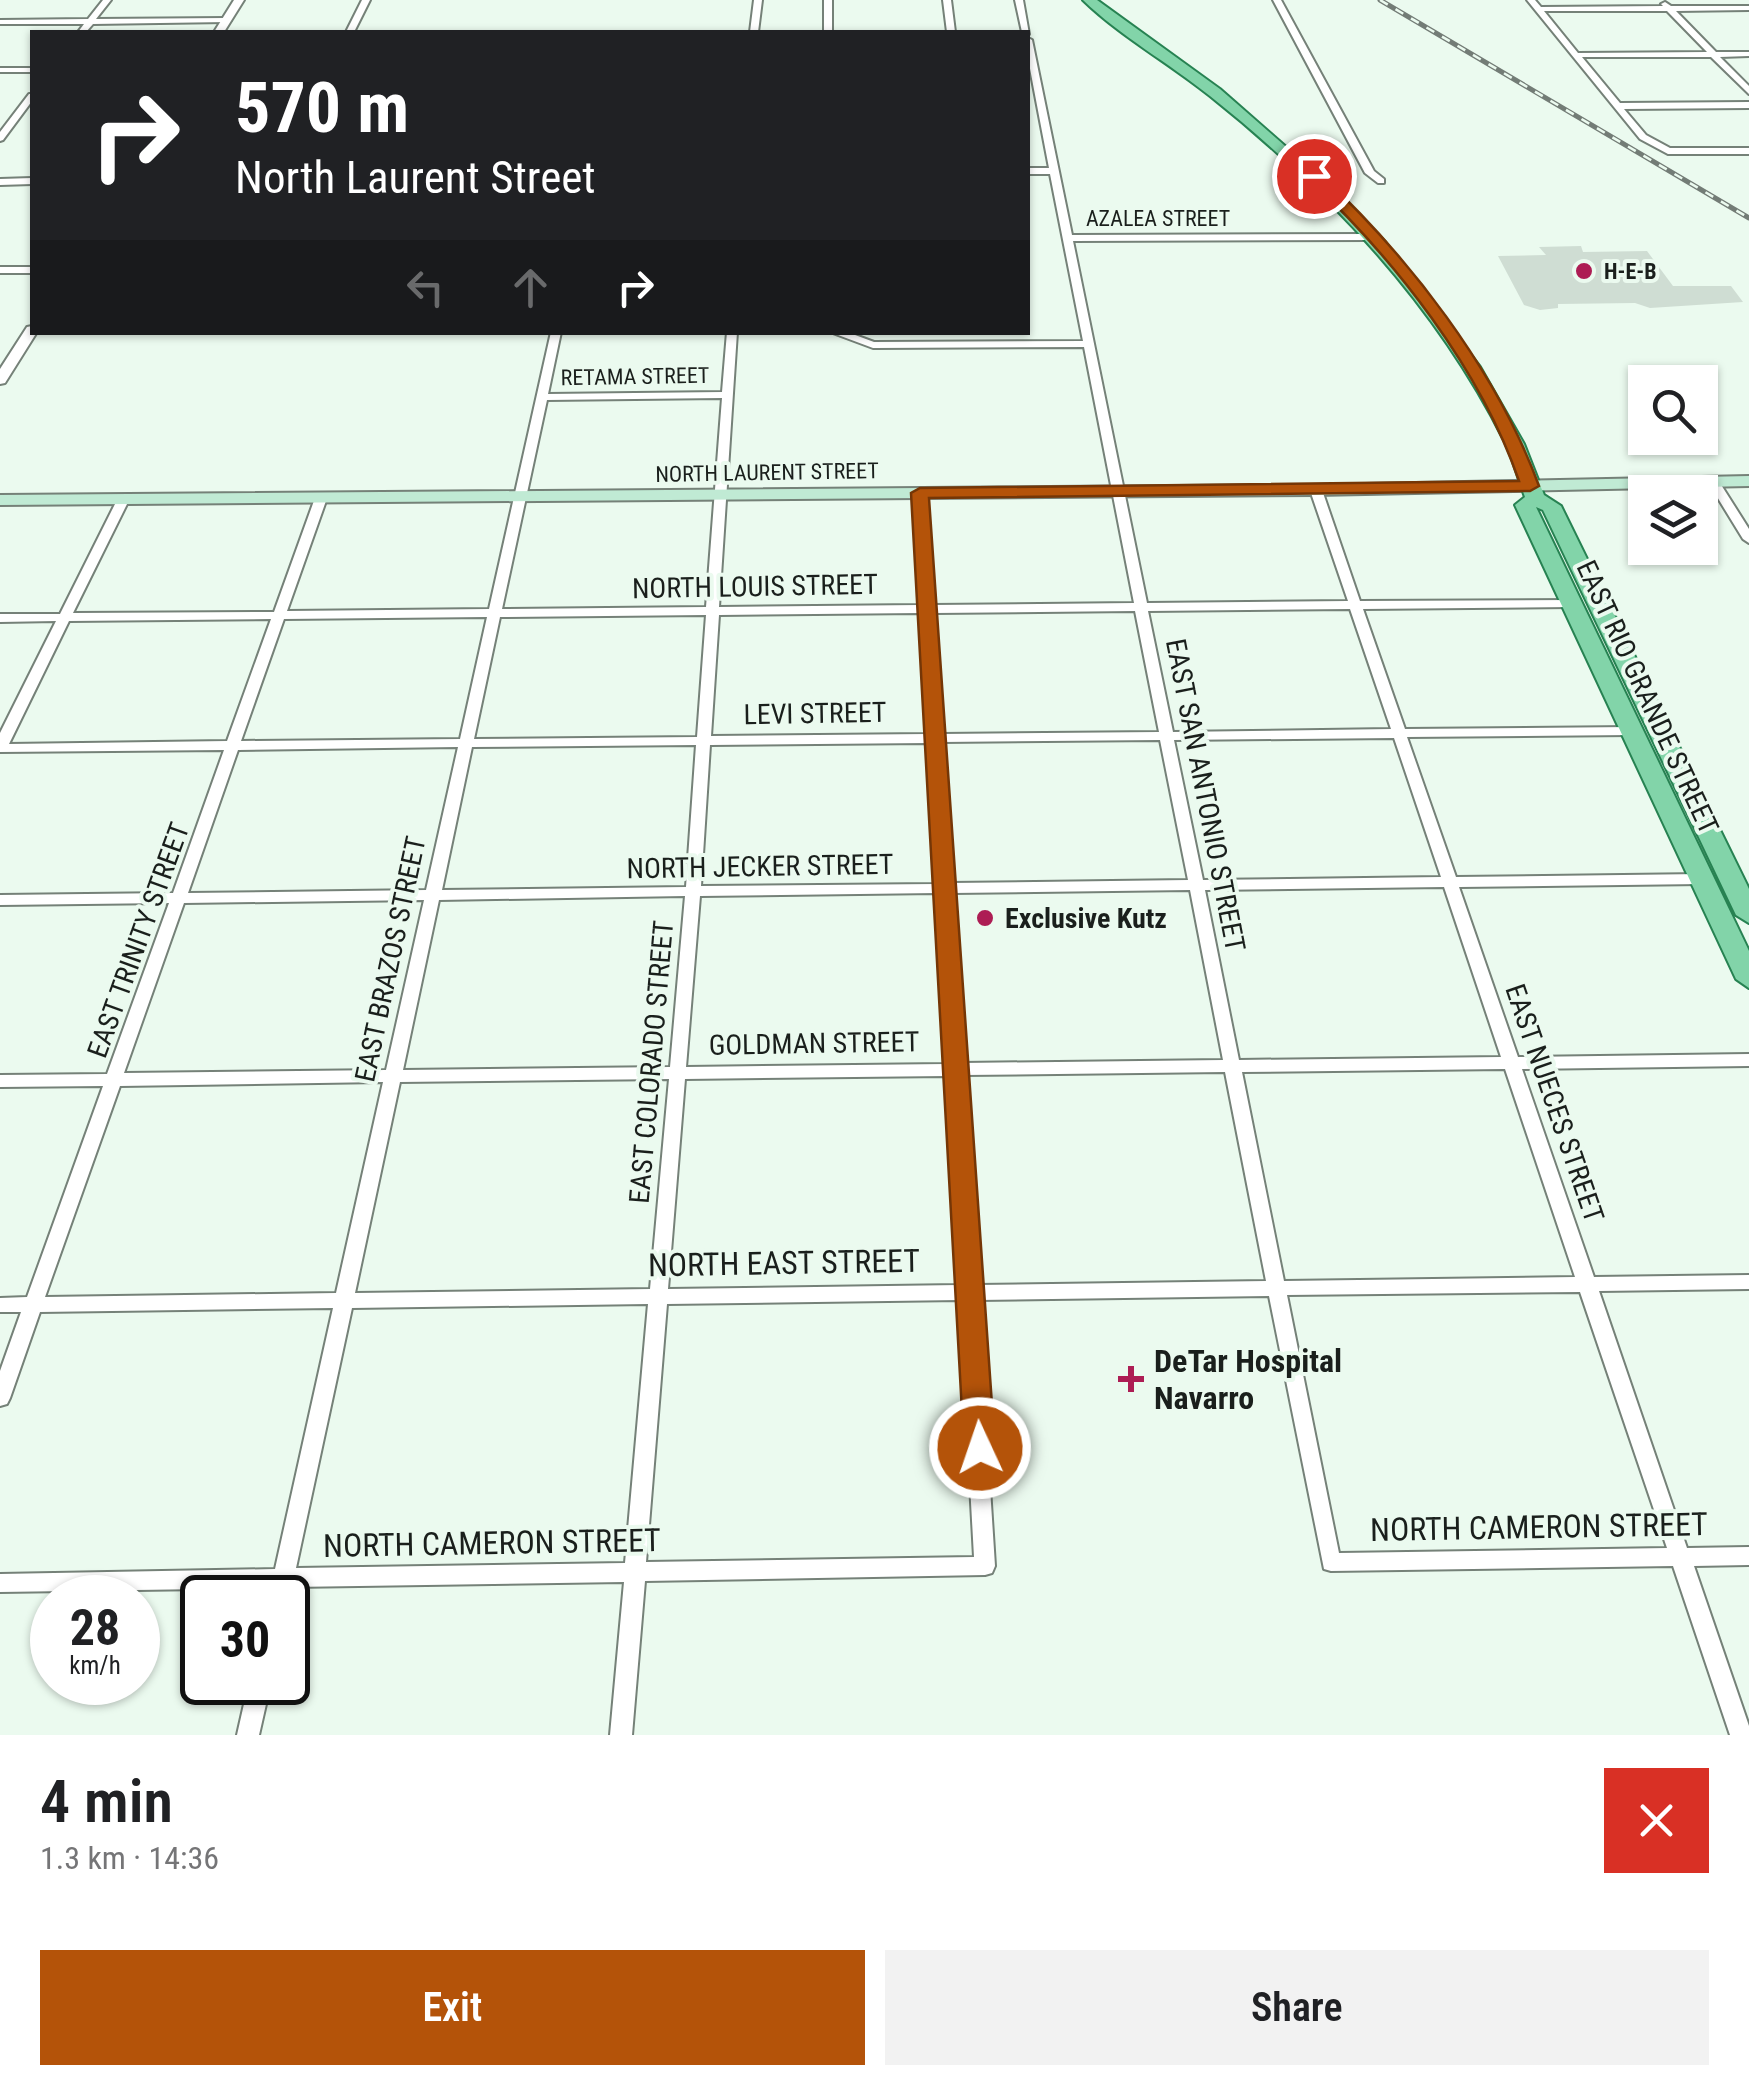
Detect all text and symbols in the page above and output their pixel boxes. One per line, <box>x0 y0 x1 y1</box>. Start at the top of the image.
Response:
text: 570 m <box>235 67 409 149</box>
icon: right <box>70 70 200 200</box>
pin <box>1272 134 1357 219</box>
icon: arrive <box>1287 149 1342 204</box>
text: North Laurent Street <box>235 151 596 204</box>
street label: AZALEA STREET <box>1086 206 1230 231</box>
place label: H-E-B <box>1604 259 1657 284</box>
icon: left <box>398 260 453 315</box>
icon: ahead <box>503 260 558 315</box>
icon: right <box>608 260 663 315</box>
marker: H-E-B <box>1573 260 1595 282</box>
street label: RETAMA STREET <box>560 363 710 390</box>
map controls <box>1628 365 1718 565</box>
button: search <box>1628 365 1718 455</box>
street label: NORTH LAURENT STREET <box>655 458 879 487</box>
button: layers <box>1628 475 1718 565</box>
street label: EAST RIO GRANDE STREET <box>1570 555 1725 839</box>
street label: NORTH LOUIS STREET <box>632 568 878 605</box>
street label: EAST SAN ANTONIO STREET <box>1159 636 1252 954</box>
street label: LEVI STREET <box>743 696 887 731</box>
street label: EAST TRINITY STREET <box>81 818 196 1062</box>
street label: EAST BRAZOS STREET <box>348 833 433 1085</box>
street label: NORTH JECKER STREET <box>626 848 894 885</box>
place label: Exclusive Kutz <box>1005 902 1167 935</box>
marker: Exclusive Kutz <box>974 907 996 929</box>
street label: EAST COLORADO STREET <box>623 919 680 1205</box>
street label: EAST NUECES STREET <box>1498 980 1611 1226</box>
street label: GOLDMAN STREET <box>708 1025 920 1062</box>
street label: NORTH EAST STREET <box>648 1242 920 1284</box>
place label: DeTar Hospital Navarro <box>1154 1342 1342 1417</box>
marker: DeTar Hospital Navarro <box>1118 1366 1144 1392</box>
position arrow <box>928 1396 1032 1500</box>
street label: NORTH CAMERON STREET <box>1370 1505 1708 1549</box>
street label: NORTH CAMERON STREET <box>323 1521 661 1565</box>
speed limit sign: 30 <box>180 1575 310 1705</box>
text: 28 <box>70 1599 120 1657</box>
text: km/h <box>69 1651 121 1680</box>
text: 4 min <box>40 1766 173 1837</box>
button: close <box>1604 1768 1709 1873</box>
text: 1.3 km · 14:36 <box>40 1839 219 1877</box>
button: Exit <box>40 1950 865 2065</box>
button: Share <box>885 1950 1709 2065</box>

